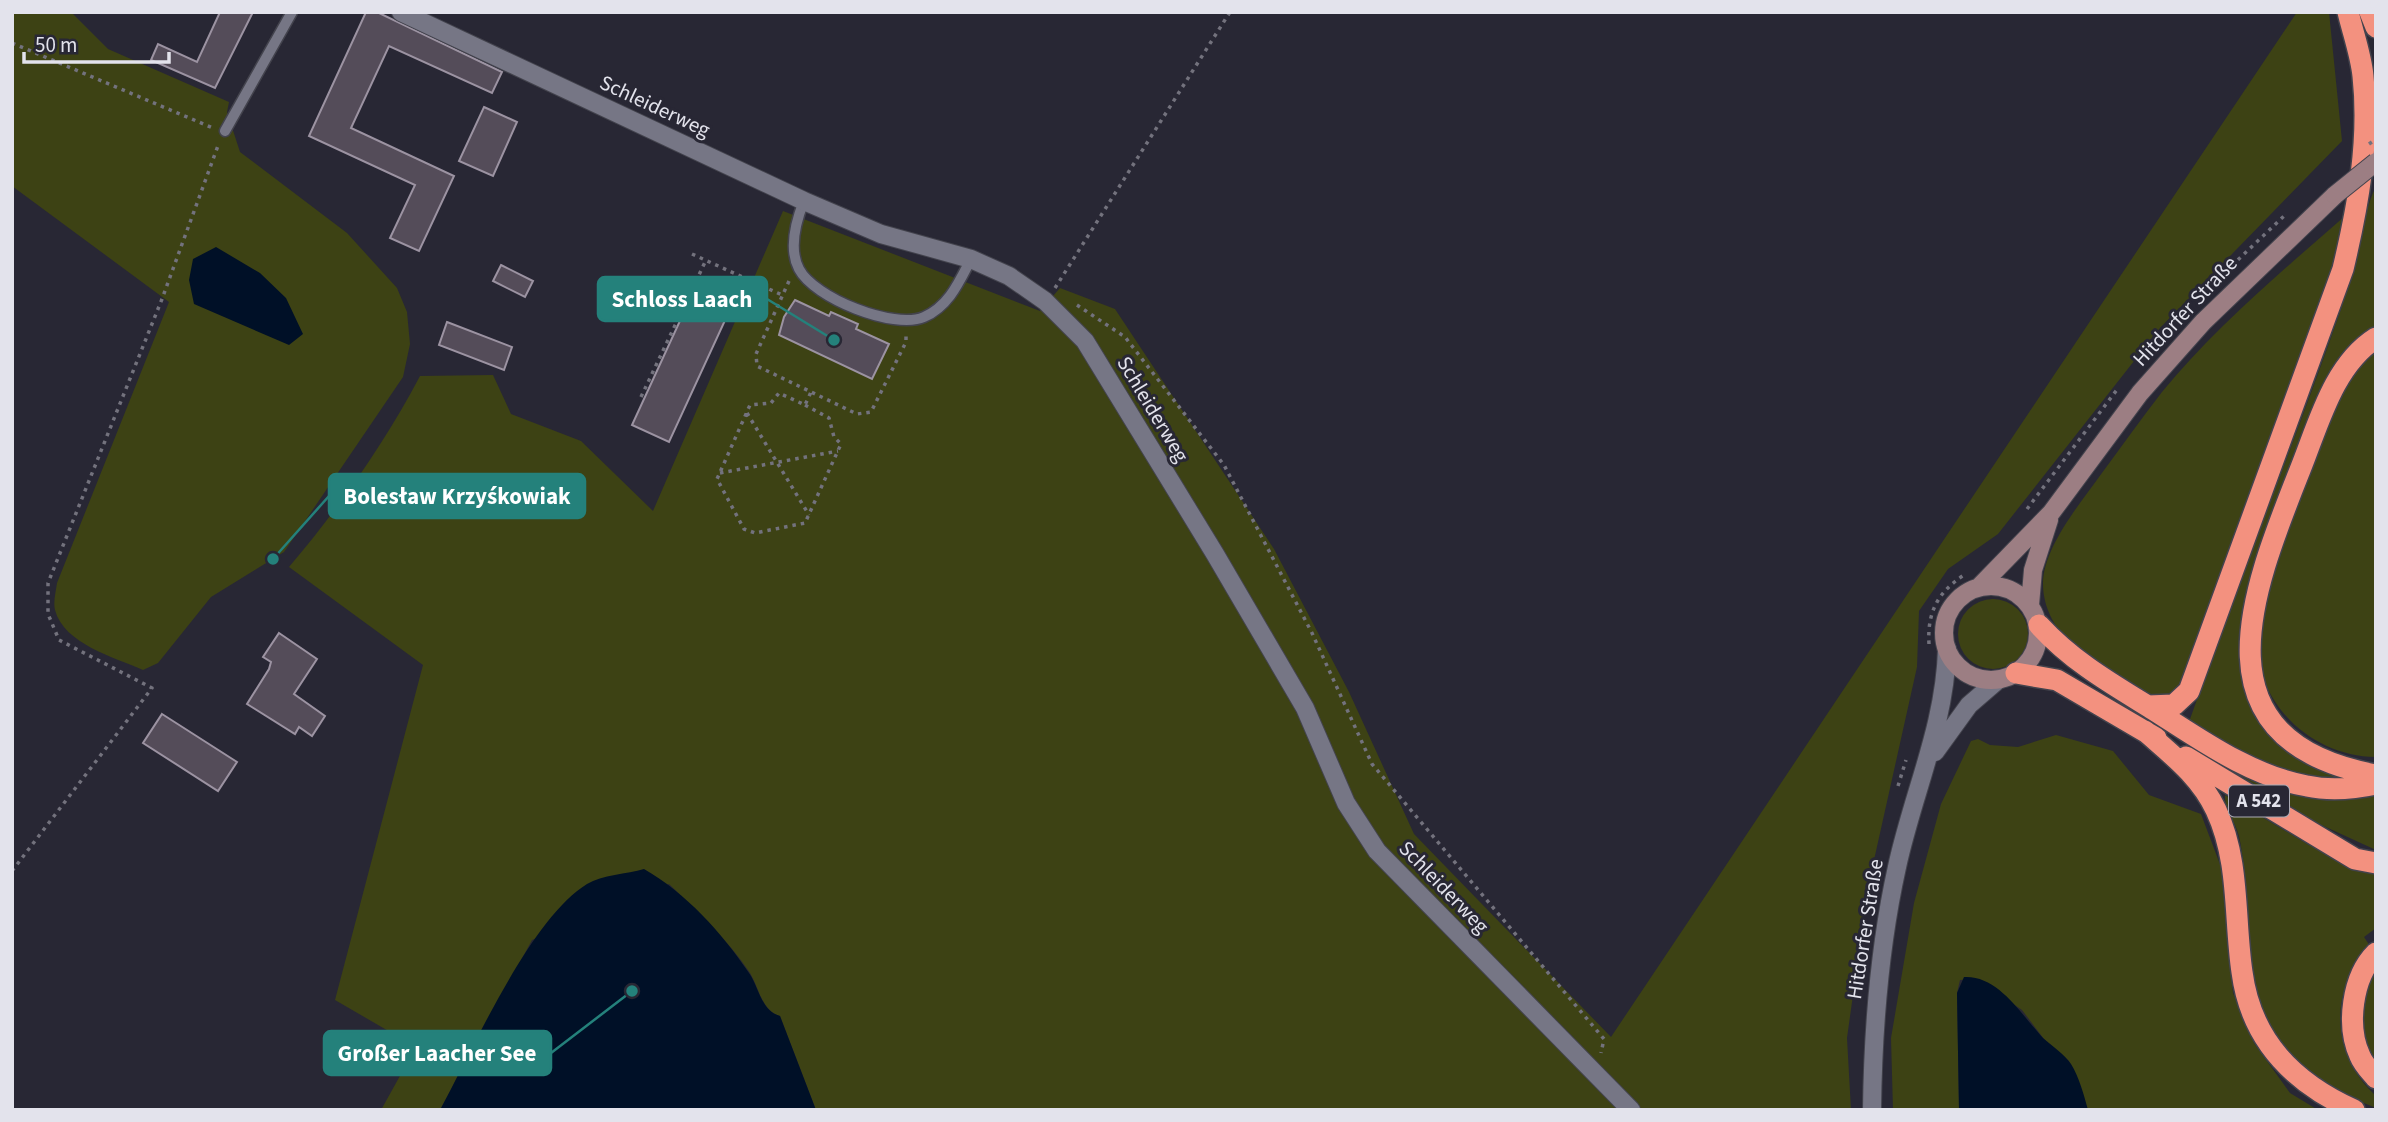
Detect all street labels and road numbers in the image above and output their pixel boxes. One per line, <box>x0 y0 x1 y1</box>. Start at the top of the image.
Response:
street label: Schleiderweg <box>595 67 716 145</box>
street label: Hitdorfer Straße <box>2126 249 2244 373</box>
street label: Schleiderweg <box>1110 350 1197 468</box>
road number: A 542 <box>2229 786 2289 816</box>
street label: Schleiderweg <box>1392 834 1496 940</box>
street label: Hitdorfer Straße <box>1839 857 1891 1001</box>

